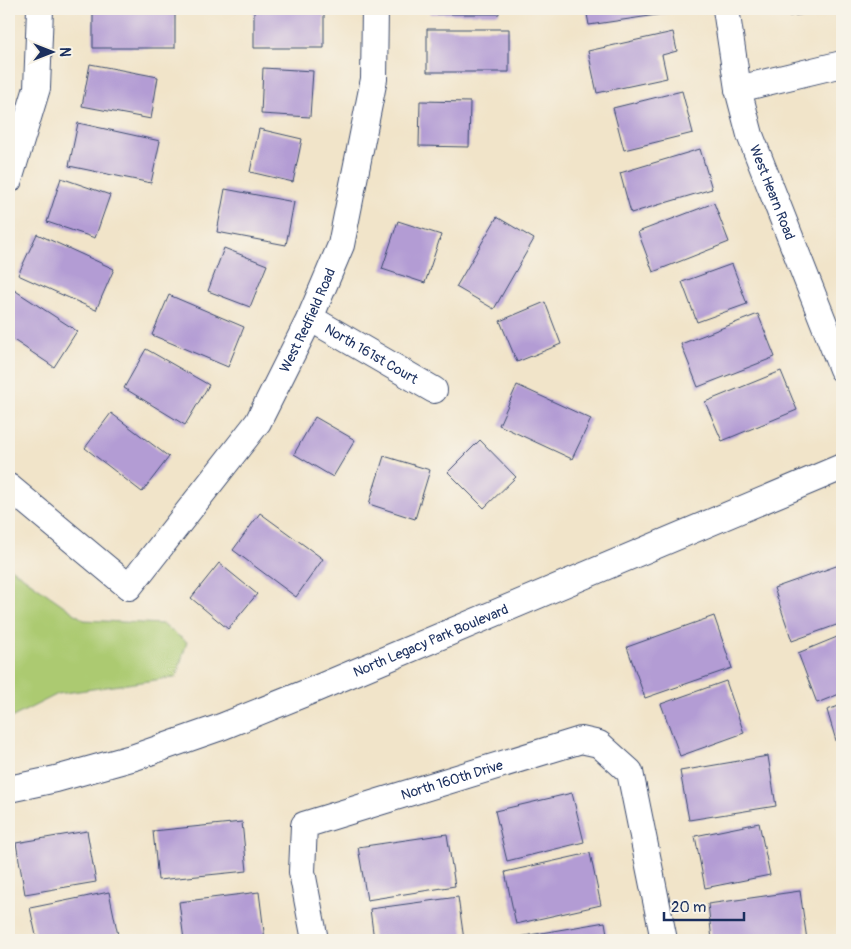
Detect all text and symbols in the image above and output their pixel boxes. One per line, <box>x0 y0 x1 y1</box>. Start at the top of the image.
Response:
north arrow <box>28 28 78 78</box>
text: N <box>56 47 73 57</box>
street label: West Hearn Road <box>746 143 798 243</box>
street label: West Redfield Road <box>276 265 339 375</box>
street label: North 161st Court <box>321 320 421 388</box>
street label: North Legacy Park Boulevard <box>351 601 511 681</box>
street label: North 160th Drive <box>399 756 505 804</box>
scale bar <box>664 889 744 921</box>
text: 20 m <box>671 898 706 917</box>

